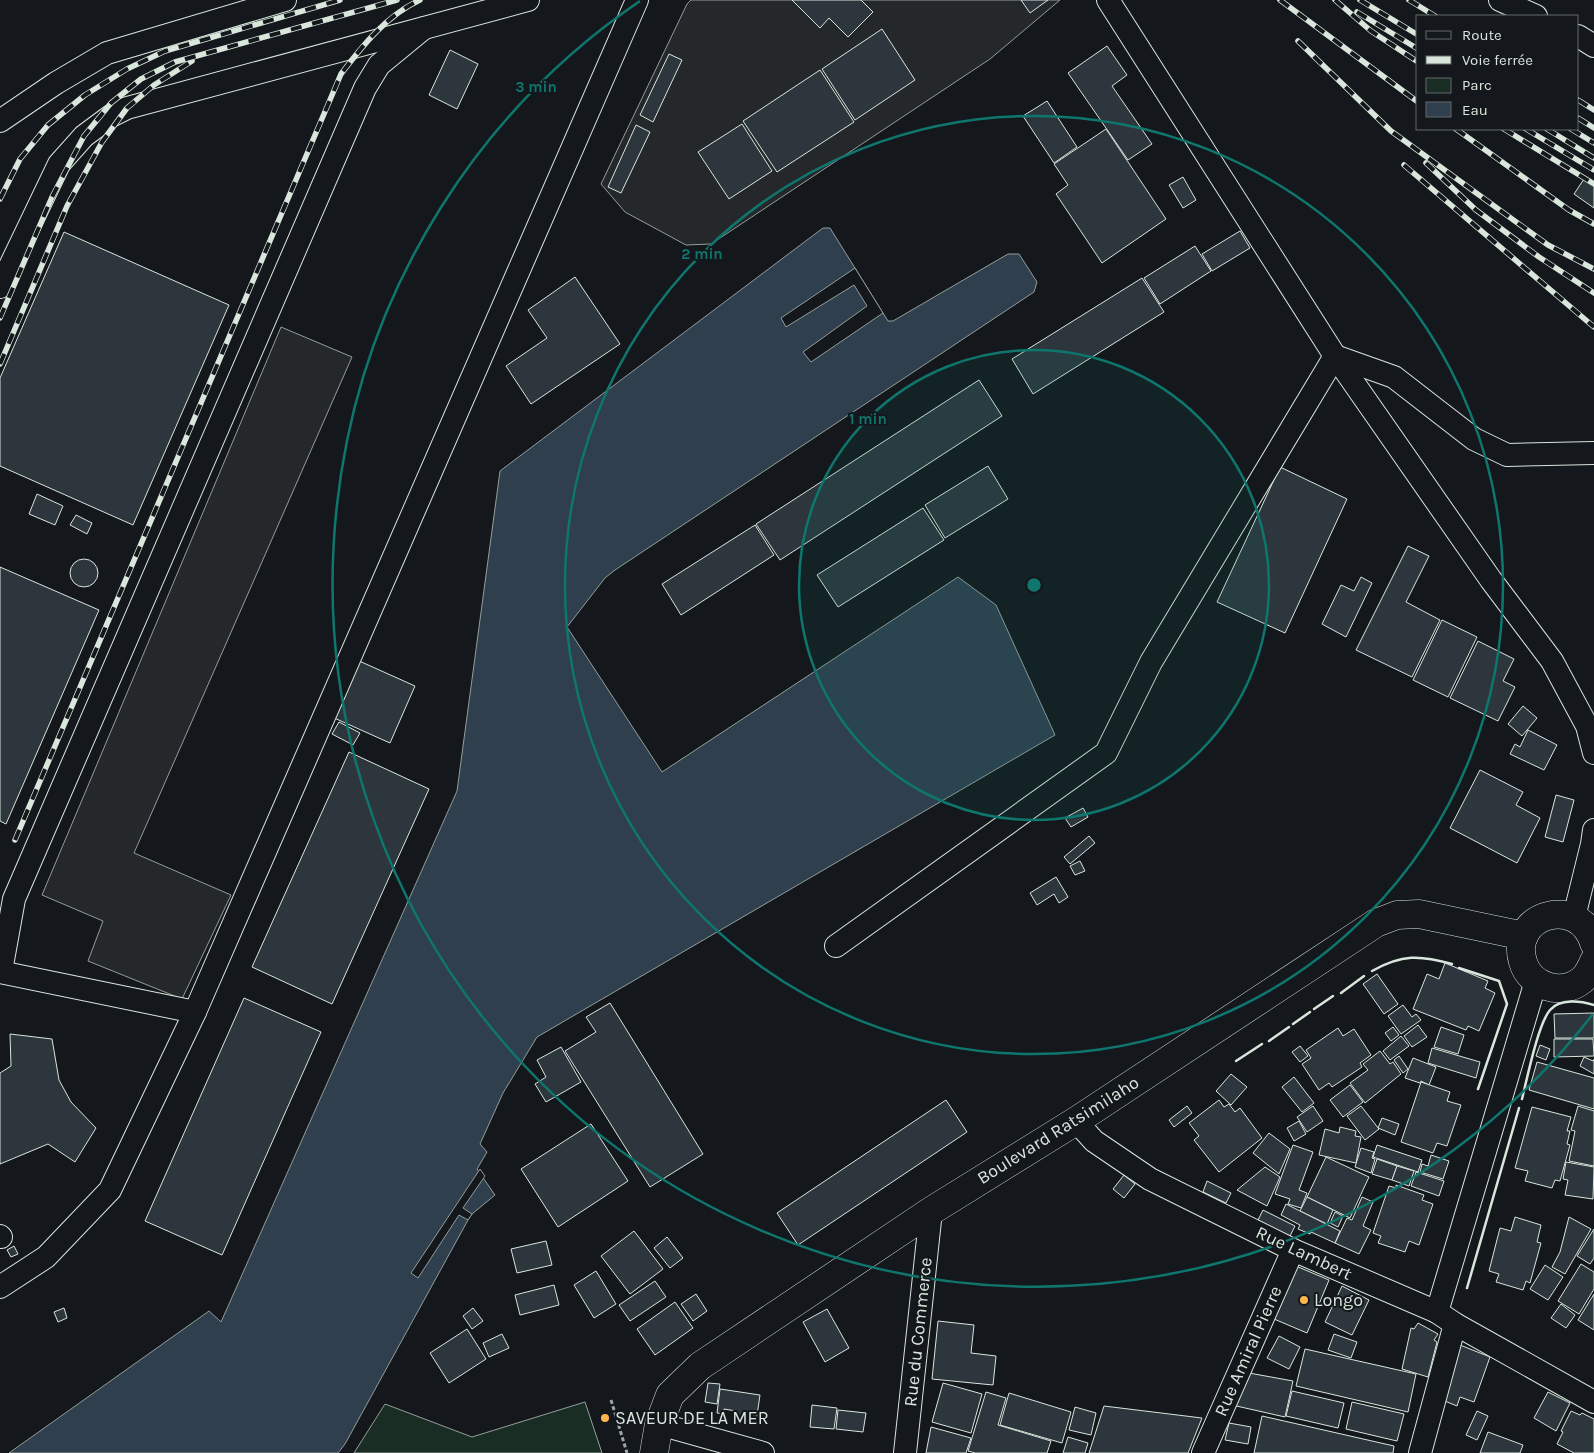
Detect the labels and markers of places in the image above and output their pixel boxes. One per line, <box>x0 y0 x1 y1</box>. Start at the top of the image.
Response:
centre of rings <box>1025 576 1043 594</box>
place label: Longo <box>1314 1289 1363 1311</box>
marker: Longo <box>1298 1294 1310 1306</box>
place label: SAVEUR DE LA MER <box>615 1407 769 1429</box>
marker: SAVEUR DE LA MER <box>599 1412 611 1424</box>

